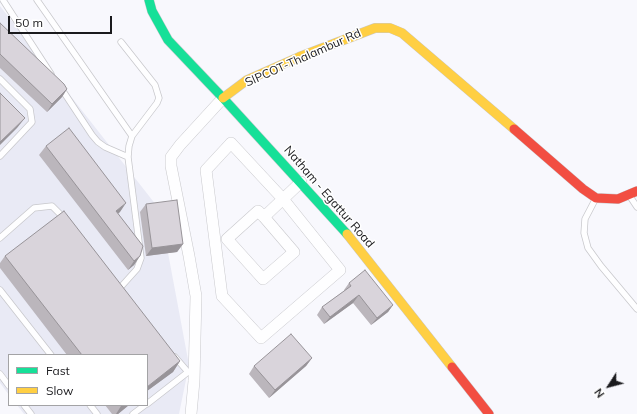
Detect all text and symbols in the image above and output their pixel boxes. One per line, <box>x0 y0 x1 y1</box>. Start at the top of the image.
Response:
scale bar <box>10 8 114 34</box>
text: 50 m <box>15 15 43 30</box>
street label: SIPCOT-Thalambur Rd <box>243 26 363 90</box>
street label: Natham - Egattur Road <box>281 143 377 251</box>
legend <box>8 354 148 406</box>
text: Fast <box>46 363 70 378</box>
north arrow <box>589 366 629 406</box>
text: Slow <box>46 383 74 398</box>
text: N <box>591 386 607 401</box>

